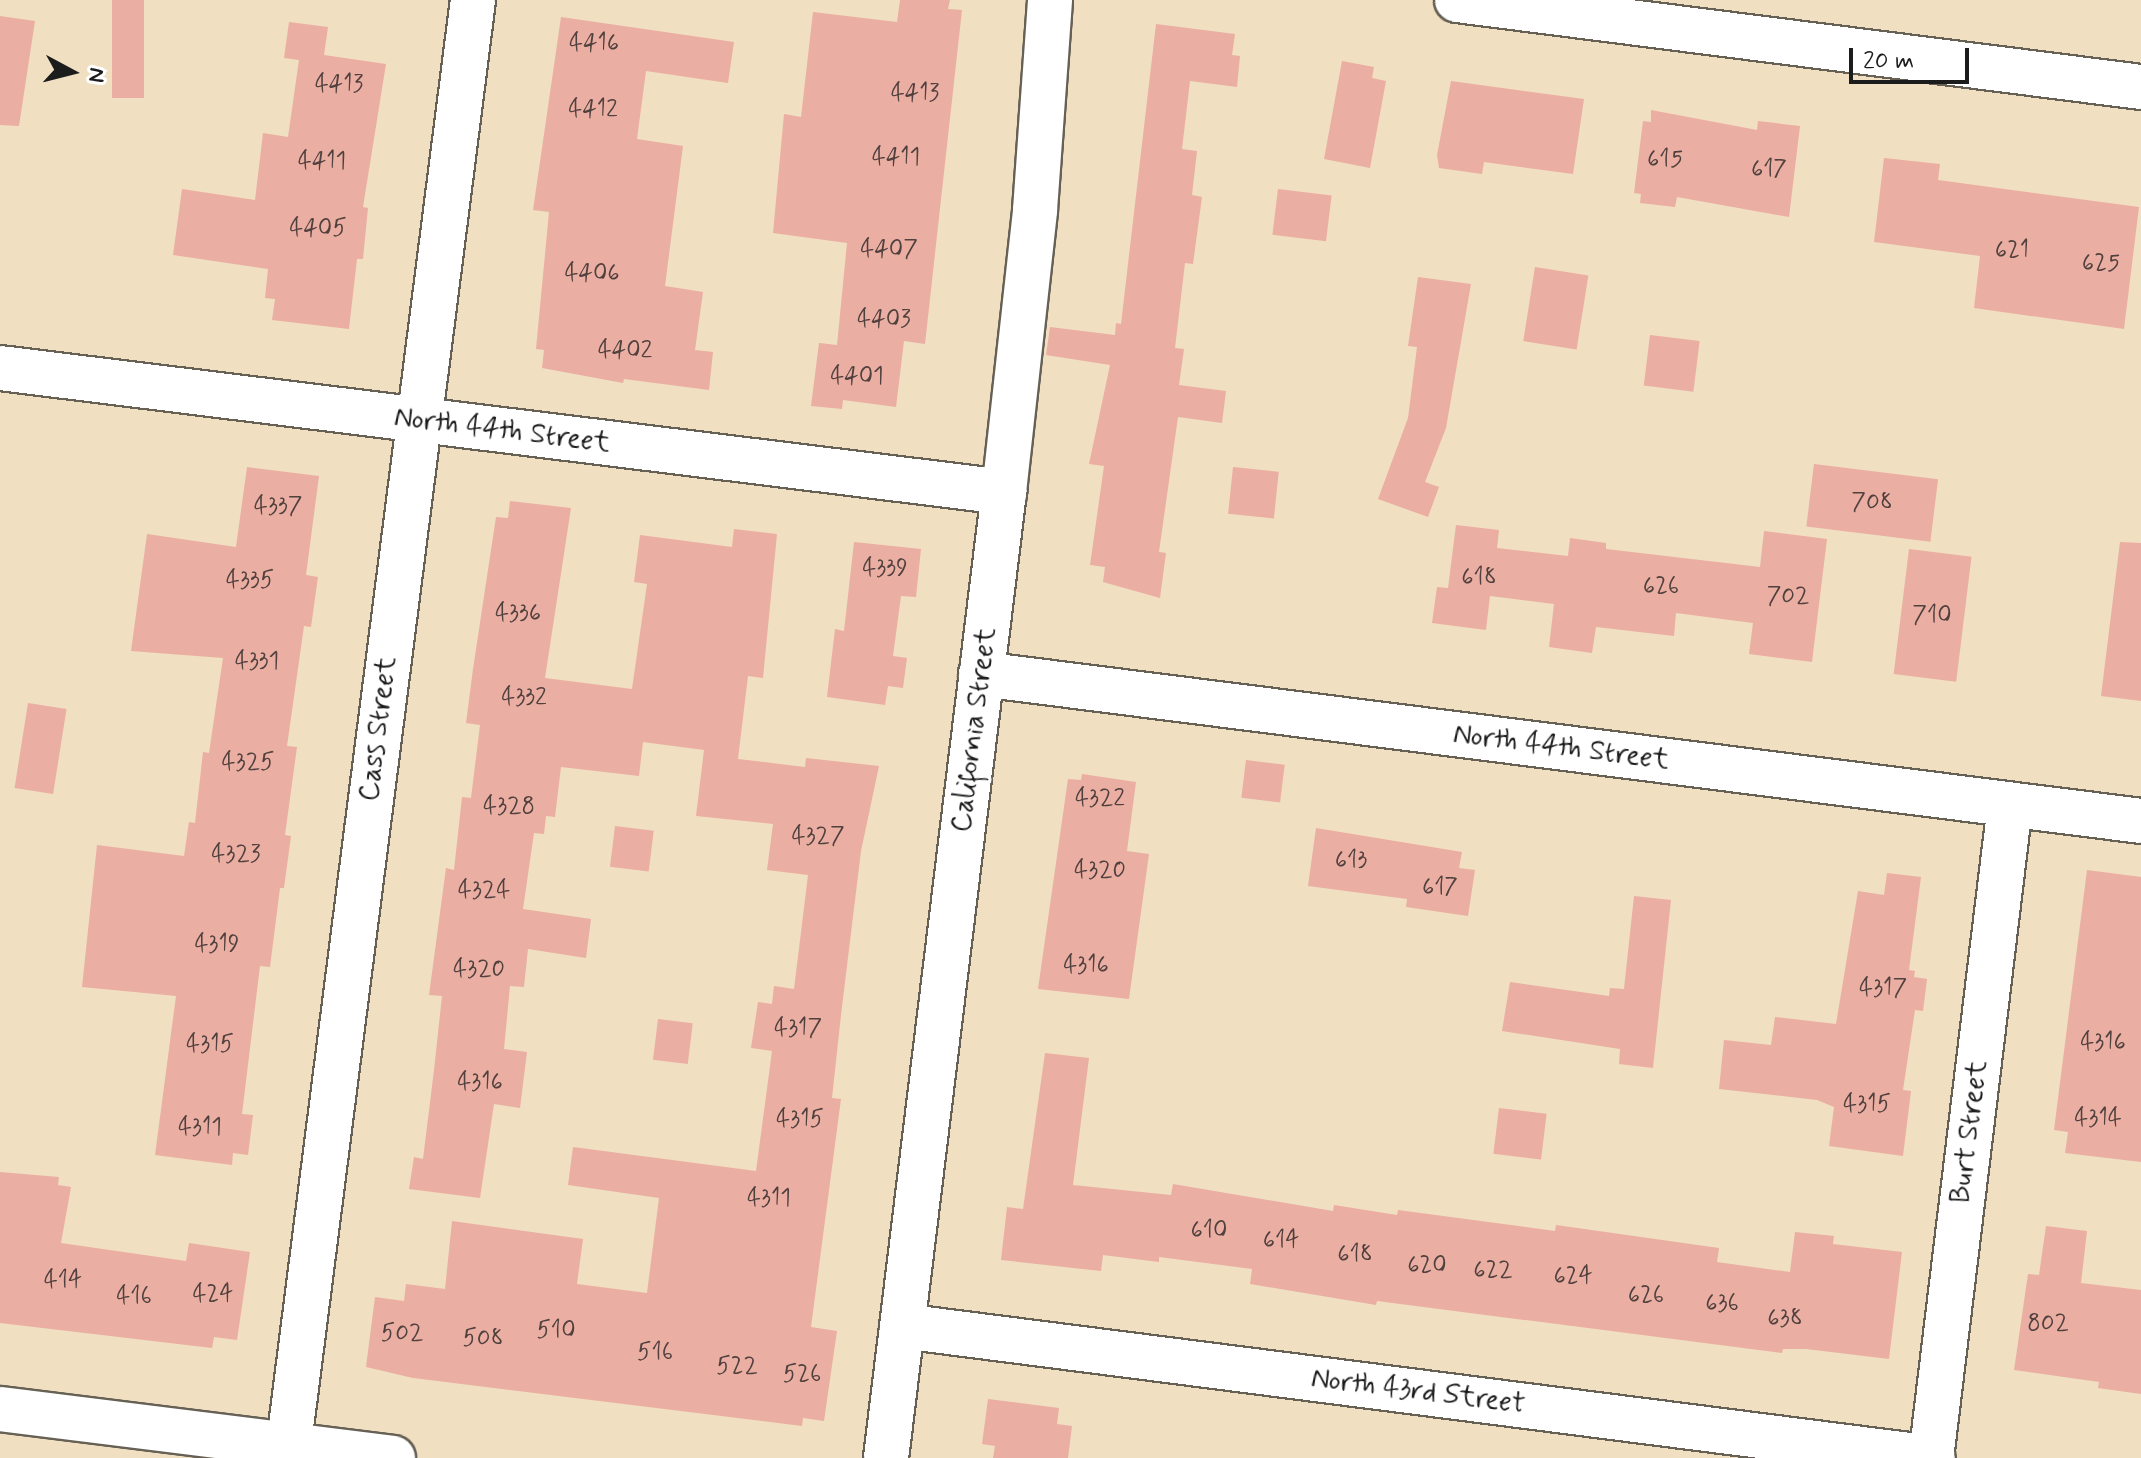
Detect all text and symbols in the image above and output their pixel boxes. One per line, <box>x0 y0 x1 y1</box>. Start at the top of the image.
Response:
house number: 4416 <box>569 30 619 58</box>
north arrow <box>32 32 112 112</box>
scale bar <box>1853 32 1973 82</box>
text: 20 m <box>1863 46 1914 77</box>
text: N <box>81 66 111 84</box>
house number: 4413 <box>315 71 363 99</box>
house number: 4413 <box>891 80 939 108</box>
house number: 4412 <box>568 96 618 124</box>
house number: 4411 <box>872 144 920 172</box>
house number: 615 <box>1647 146 1683 174</box>
house number: 4411 <box>298 148 346 176</box>
house number: 617 <box>1751 156 1787 184</box>
house number: 4405 <box>289 215 347 243</box>
house number: 4407 <box>860 236 918 264</box>
house number: 621 <box>1995 237 2029 265</box>
house number: 625 <box>2082 250 2120 278</box>
house number: 4406 <box>564 260 620 288</box>
house number: 4403 <box>857 306 911 334</box>
house number: 4402 <box>598 337 652 365</box>
house number: 4401 <box>830 363 884 391</box>
street label: North 44th Street <box>392 401 612 461</box>
house number: 708 <box>1851 489 1893 517</box>
house number: 4337 <box>254 493 302 521</box>
house number: 4339 <box>862 555 908 583</box>
house number: 618 <box>1461 564 1497 592</box>
house number: 4335 <box>226 567 274 595</box>
house number: 626 <box>1643 573 1679 601</box>
house number: 702 <box>1767 583 1809 611</box>
house number: 4336 <box>495 600 541 628</box>
house number: 710 <box>1912 602 1952 630</box>
street label: California Street <box>946 626 1004 834</box>
house number: 4331 <box>235 648 279 676</box>
street label: Cass Street <box>353 655 405 803</box>
house number: 4332 <box>501 684 547 712</box>
street label: North 44th Street <box>1451 718 1671 778</box>
house number: 4325 <box>222 749 274 777</box>
house number: 4322 <box>1075 785 1125 813</box>
house number: 4328 <box>483 793 535 821</box>
house number: 4327 <box>792 823 844 851</box>
house number: 4323 <box>211 841 261 869</box>
house number: 613 <box>1335 847 1367 875</box>
house number: 4320 <box>1074 857 1126 885</box>
house number: 617 <box>1422 874 1458 902</box>
house number: 4324 <box>458 877 510 905</box>
house number: 4319 <box>194 931 240 959</box>
house number: 4316 <box>1063 952 1109 980</box>
house number: 4320 <box>453 956 505 984</box>
house number: 4317 <box>1859 975 1907 1003</box>
house number: 4317 <box>774 1015 822 1043</box>
house number: 4316 <box>2080 1029 2126 1057</box>
house number: 4315 <box>186 1031 234 1059</box>
street label: Burt Street <box>1945 1059 1995 1205</box>
house number: 4316 <box>457 1069 503 1097</box>
house number: 4315 <box>1843 1091 1891 1119</box>
house number: 4314 <box>2074 1105 2122 1133</box>
house number: 4315 <box>776 1106 824 1134</box>
house number: 4311 <box>178 1114 222 1142</box>
house number: 4311 <box>747 1185 791 1213</box>
house number: 610 <box>1190 1217 1228 1245</box>
house number: 614 <box>1263 1227 1299 1255</box>
house number: 618 <box>1337 1241 1373 1269</box>
house number: 620 <box>1407 1252 1447 1280</box>
house number: 622 <box>1473 1257 1513 1285</box>
house number: 624 <box>1553 1263 1593 1291</box>
house number: 414 <box>44 1267 82 1295</box>
house number: 424 <box>193 1281 233 1309</box>
house number: 626 <box>1628 1282 1664 1310</box>
house number: 416 <box>116 1283 152 1311</box>
house number: 636 <box>1705 1290 1739 1318</box>
house number: 638 <box>1767 1305 1803 1333</box>
house number: 802 <box>2027 1310 2069 1338</box>
house number: 510 <box>536 1317 576 1345</box>
house number: 502 <box>381 1320 423 1348</box>
house number: 508 <box>462 1325 504 1353</box>
house number: 516 <box>637 1339 673 1367</box>
house number: 522 <box>716 1353 758 1381</box>
house number: 526 <box>783 1361 821 1389</box>
street label: North 43rd Street <box>1310 1362 1526 1422</box>

